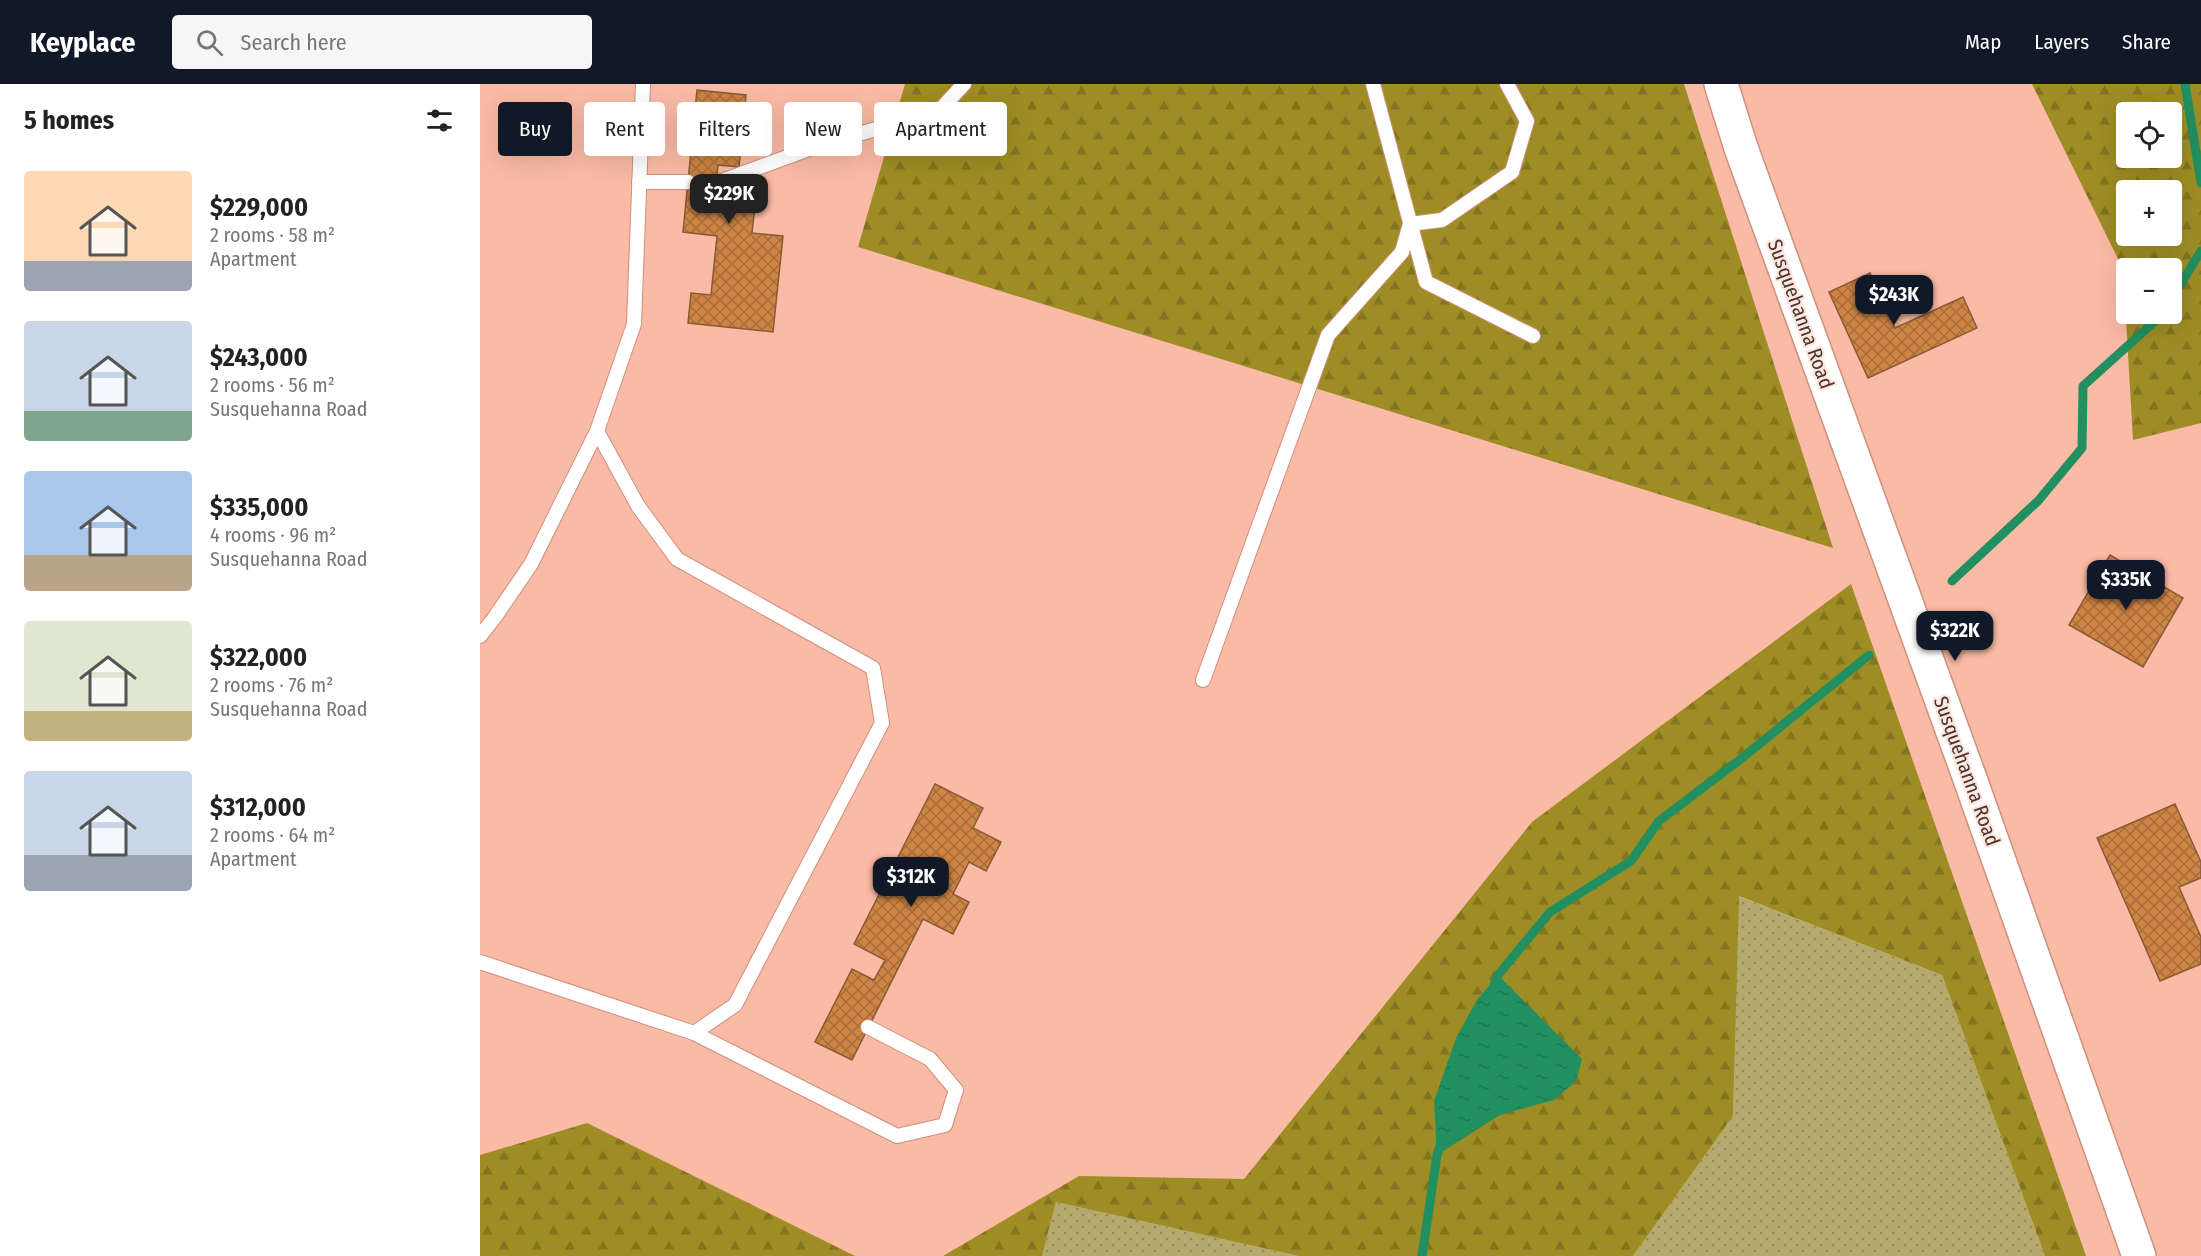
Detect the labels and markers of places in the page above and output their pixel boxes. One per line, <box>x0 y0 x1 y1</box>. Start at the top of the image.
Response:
pin: $229K <box>687 174 771 225</box>
pin: $243K <box>1852 275 1936 326</box>
pin: $335K <box>2084 560 2168 611</box>
pin: $322K <box>1913 611 1997 662</box>
pin: $312K <box>869 857 953 908</box>

